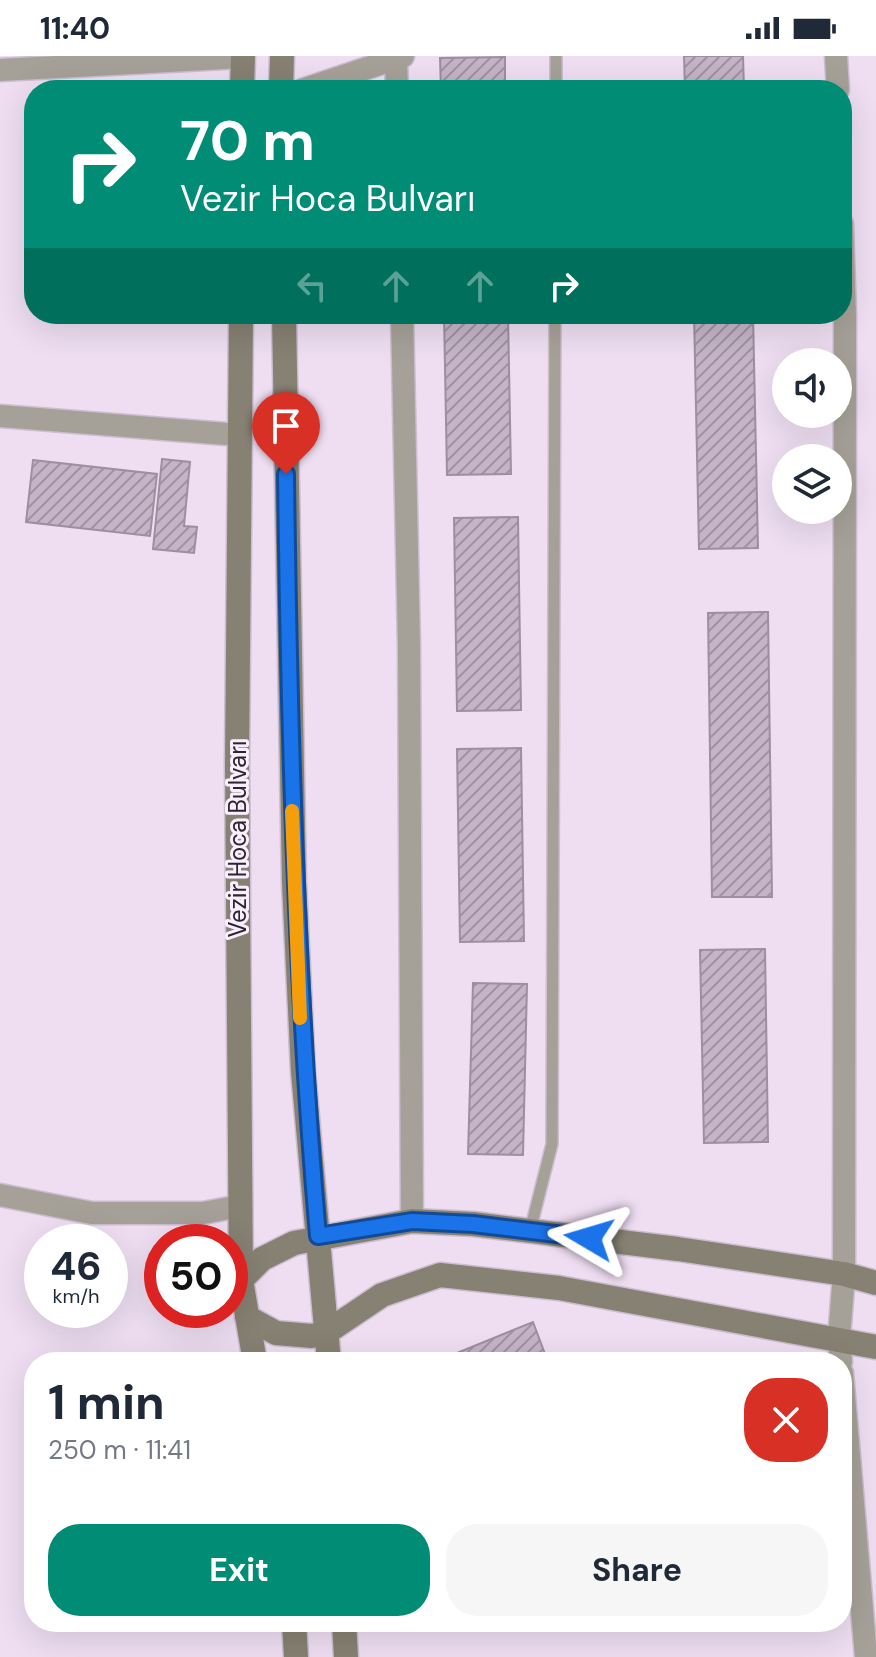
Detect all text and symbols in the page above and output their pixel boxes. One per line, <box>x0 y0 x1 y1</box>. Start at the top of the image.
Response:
text: 11:40 <box>40 9 110 48</box>
text: 70 m <box>180 104 315 177</box>
icon: right <box>48 112 152 216</box>
text: Vezir Hoca Bulvarı <box>180 175 475 222</box>
icon: left <box>290 264 334 308</box>
icon: ahead <box>374 264 418 308</box>
icon: ahead <box>458 264 502 308</box>
icon: right <box>542 264 586 308</box>
map controls <box>772 348 852 524</box>
button: sound <box>772 348 852 428</box>
pin <box>252 392 320 474</box>
icon: arrive <box>264 404 308 448</box>
button: layers <box>772 444 852 524</box>
street label: Vezir Hoca Bulvarı <box>222 741 253 937</box>
position arrow <box>547 1196 631 1280</box>
speed limit sign: 50 <box>144 1224 248 1328</box>
text: 46 <box>50 1240 102 1292</box>
text: km/h <box>52 1283 100 1309</box>
text: 1 min <box>48 1371 165 1434</box>
button: close <box>744 1378 828 1462</box>
text: 250 m · 11:41 <box>48 1433 191 1467</box>
button: Exit <box>48 1524 430 1616</box>
button: Share <box>446 1524 828 1616</box>

